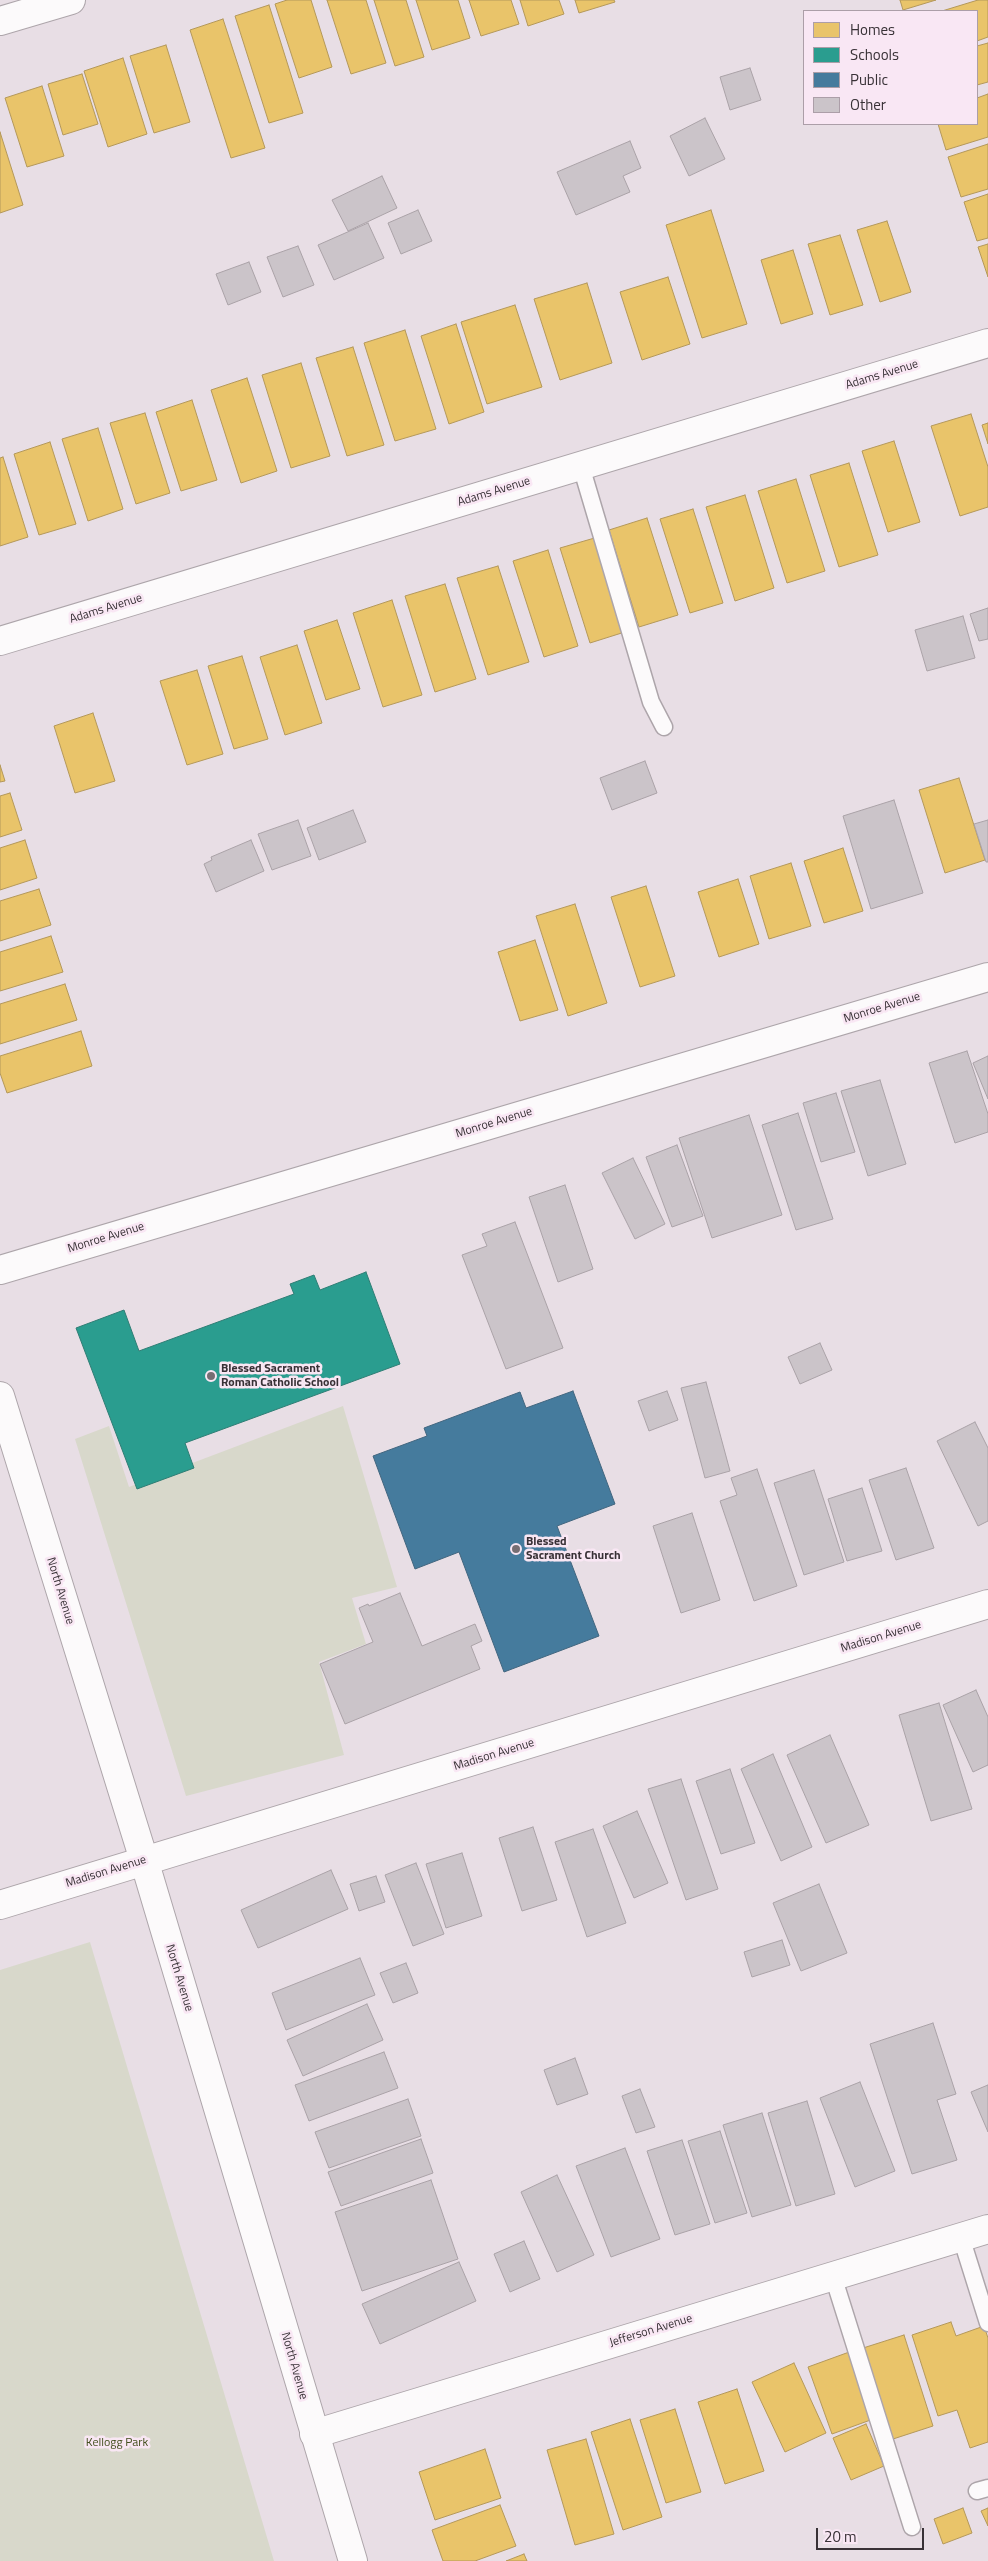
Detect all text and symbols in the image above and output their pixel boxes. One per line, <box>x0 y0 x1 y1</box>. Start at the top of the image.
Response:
legend <box>803 10 978 125</box>
text: Homes <box>850 18 895 41</box>
text: Schools <box>850 43 899 66</box>
text: Public <box>850 68 888 91</box>
text: Other <box>850 93 886 116</box>
street label: Adams Avenue <box>844 357 920 393</box>
street label: Adams Avenue <box>456 474 532 510</box>
street label: Adams Avenue <box>68 591 144 627</box>
street label: Monroe Avenue <box>842 990 922 1026</box>
street label: Monroe Avenue <box>454 1105 534 1141</box>
street label: Monroe Avenue <box>66 1220 146 1256</box>
place label: Blessed Sacrament Roman Catholic School <box>221 1362 339 1390</box>
marker: Blessed Sacrament Roman Catholic School <box>205 1370 217 1382</box>
place label: Blessed Sacrament Church <box>526 1535 621 1563</box>
marker: Blessed Sacrament Church <box>510 1543 522 1555</box>
street label: North Avenue <box>43 1556 77 1626</box>
street label: Madison Avenue <box>839 1618 923 1656</box>
street label: Madison Avenue <box>452 1736 536 1774</box>
street label: Madison Avenue <box>64 1853 148 1891</box>
street label: North Avenue <box>162 1943 196 2013</box>
street label: Jefferson Avenue <box>608 2312 694 2350</box>
street label: North Avenue <box>278 2331 310 2401</box>
park label: Kellogg Park <box>86 2436 148 2450</box>
scale bar <box>818 2518 926 2550</box>
text: 20 m <box>824 2525 857 2548</box>

